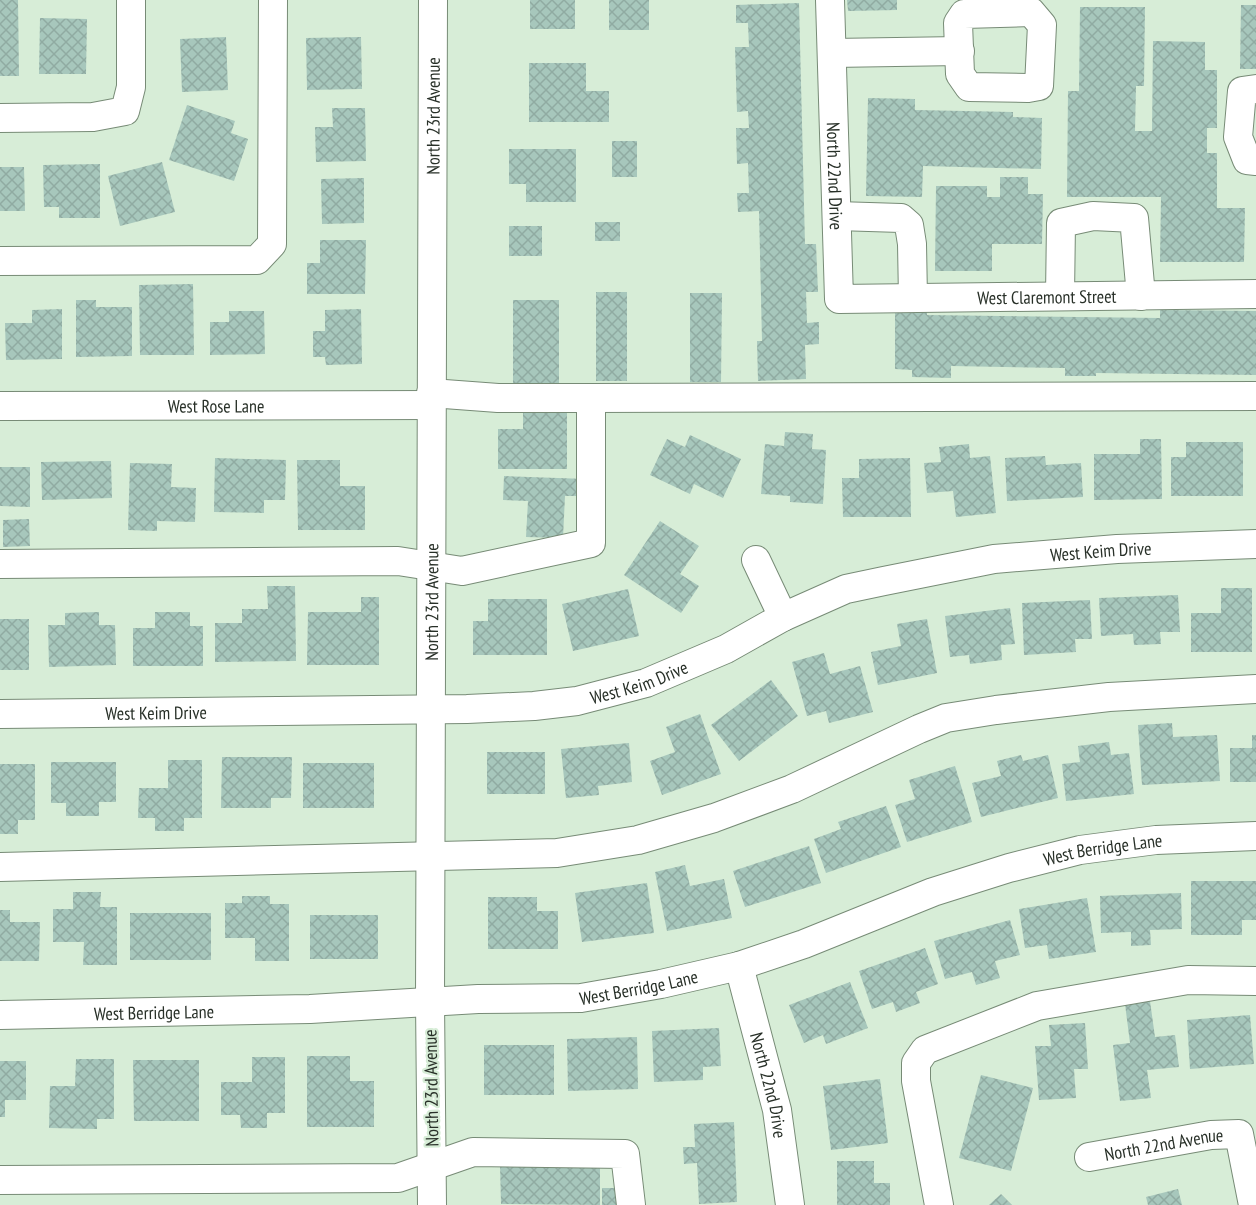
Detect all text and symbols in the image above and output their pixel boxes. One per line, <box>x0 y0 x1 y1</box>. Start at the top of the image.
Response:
street label: North 23rd Avenue <box>421 57 444 175</box>
street label: North 22nd Drive <box>822 122 848 230</box>
street label: West Claremont Street <box>977 284 1117 309</box>
street label: West Rose Lane <box>168 394 264 417</box>
street label: West Keim Drive <box>1049 536 1152 566</box>
street label: North 23rd Avenue <box>420 543 443 661</box>
street label: West Keim Drive <box>587 655 691 709</box>
street label: West Keim Drive <box>105 700 207 724</box>
street label: West Berridge Lane <box>1041 828 1163 870</box>
street label: West Berridge Lane <box>578 964 700 1010</box>
street label: West Berridge Lane <box>94 999 214 1025</box>
street label: North 23rd Avenue <box>418 1029 444 1147</box>
street label: North 22nd Drive <box>745 1030 792 1139</box>
street label: North 22nd Avenue <box>1103 1123 1224 1166</box>

